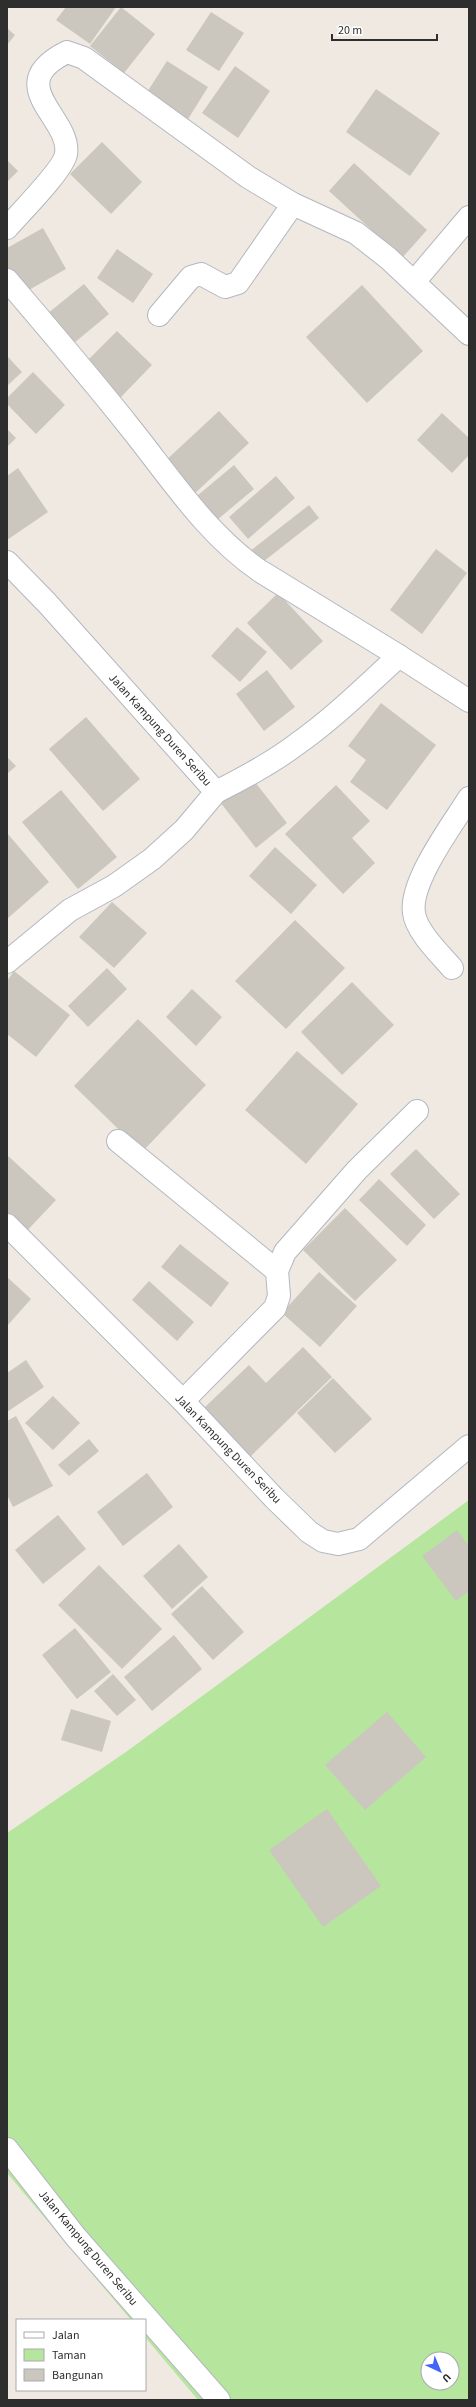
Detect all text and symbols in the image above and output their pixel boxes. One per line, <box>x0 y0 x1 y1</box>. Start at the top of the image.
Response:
scale bar <box>332 16 437 42</box>
text: 20 m <box>338 22 362 39</box>
street label: Jalan Kampung Duren Seribu <box>105 670 215 790</box>
street label: Jalan Kampung Duren Seribu <box>171 1390 285 1508</box>
street label: Jalan Kampung Duren Seribu <box>34 2186 142 2310</box>
legend <box>16 2319 146 2391</box>
text: Jalan <box>52 2327 79 2344</box>
text: Taman <box>52 2347 86 2364</box>
north arrow <box>420 2351 460 2391</box>
text: Bangunan <box>52 2367 103 2384</box>
text: U <box>439 2370 454 2386</box>

